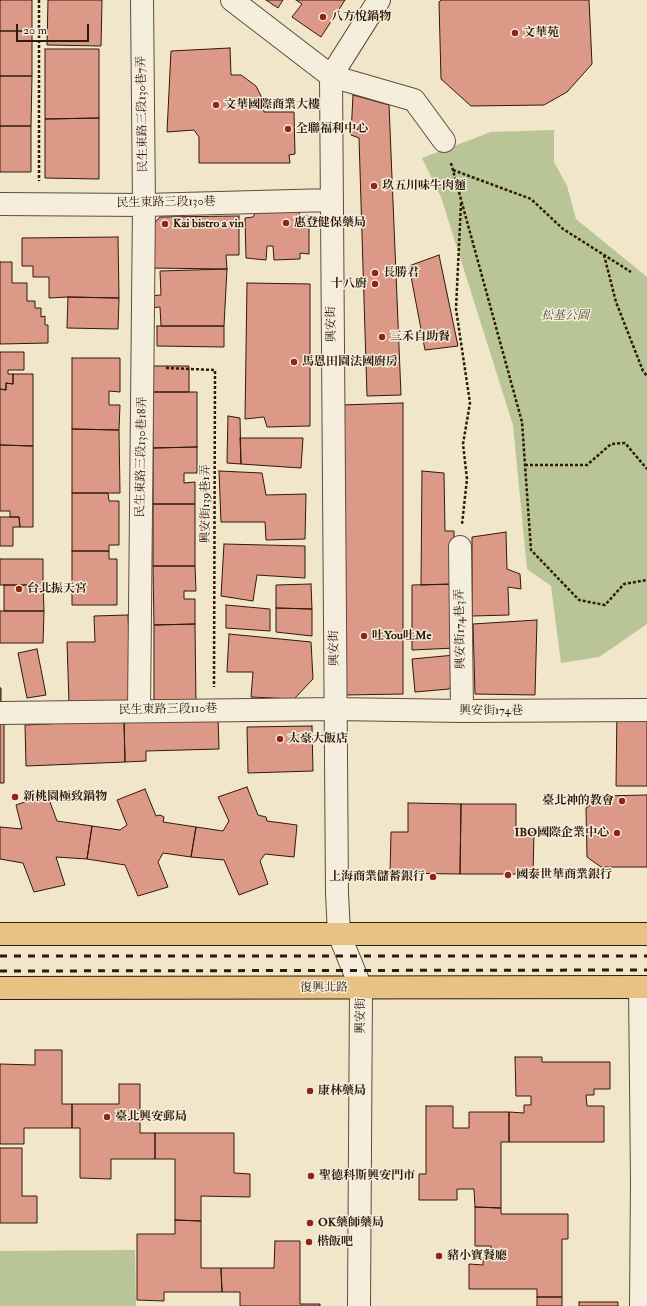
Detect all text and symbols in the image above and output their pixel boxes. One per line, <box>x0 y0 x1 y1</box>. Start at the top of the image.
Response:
place label: 八方悅鍋物 <box>331 10 391 24</box>
marker: 八方悅鍋物 <box>318 12 328 22</box>
scale bar <box>18 16 91 42</box>
text: 20 m <box>23 23 47 38</box>
place label: 文華苑 <box>523 26 559 40</box>
marker: 文華苑 <box>510 28 520 38</box>
street label: 民生東路三段130巷7弄 <box>135 56 151 172</box>
place label: 文華國際商業大樓 <box>224 98 320 112</box>
marker: 文華國際商業大樓 <box>211 100 221 110</box>
place label: 全聯福利中心 <box>296 122 368 136</box>
marker: 全聯福利中心 <box>283 124 293 134</box>
place label: 玖五川味牛肉麵 <box>382 179 466 193</box>
marker: 玖五川味牛肉麵 <box>369 181 379 191</box>
street label: 民生東路三段130巷 <box>116 195 216 211</box>
place label: 惠登健保藥局 <box>294 216 366 230</box>
place label: Kai bistro a vin <box>173 217 244 231</box>
marker: 惠登健保藥局 <box>281 218 291 228</box>
marker: Kai bistro a vin <box>160 219 170 229</box>
place label: 長勝君 <box>383 266 419 280</box>
marker: 長勝君 <box>370 268 380 278</box>
place label: 十八廚 <box>331 277 367 291</box>
marker: 十八廚 <box>370 279 380 289</box>
street label: 興安街 <box>324 306 340 342</box>
park label: 松基公園 <box>541 309 589 323</box>
place label: 三禾自助餐 <box>390 330 450 344</box>
marker: 三禾自助餐 <box>377 332 387 342</box>
place label: 馬恩田園法國廚房 <box>302 355 398 369</box>
marker: 馬恩田園法國廚房 <box>289 357 299 367</box>
street label: 民生東路三段130巷18弄 <box>134 396 150 518</box>
street label: 興安街139巷1弄 <box>199 464 213 544</box>
place label: 台北振天宮 <box>27 582 87 596</box>
marker: 台北振天宮 <box>14 584 24 594</box>
street label: 興安街174巷3弄 <box>453 589 469 669</box>
place label: 吐You吐Me <box>372 629 431 643</box>
street label: 興安街 <box>327 630 343 666</box>
marker: 吐You吐Me <box>359 631 369 641</box>
street label: 民生東路三段110巷 <box>119 702 217 718</box>
street label: 興安街174巷 <box>459 704 523 718</box>
place label: 太豪大飯店 <box>288 732 348 746</box>
marker: 太豪大飯店 <box>275 734 285 744</box>
place label: 新桃園極致鍋物 <box>23 790 107 804</box>
marker: 新桃園極致鍋物 <box>10 792 20 802</box>
place label: 臺北神的教會 <box>542 794 614 808</box>
marker: 臺北神的教會 <box>617 796 627 806</box>
place label: IBO國際企業中心 <box>515 826 609 840</box>
marker: IBO國際企業中心 <box>612 828 622 838</box>
place label: 國泰世華商業銀行 <box>516 868 612 882</box>
place label: 上海商業儲蓄銀行 <box>329 870 425 884</box>
marker: 國泰世華商業銀行 <box>503 870 513 880</box>
marker: 上海商業儲蓄銀行 <box>428 872 438 882</box>
street label: 復興北路 <box>300 981 348 995</box>
street label: 興安街 <box>354 998 368 1034</box>
place label: 康林藥局 <box>318 1084 366 1098</box>
marker: 康林藥局 <box>305 1086 315 1096</box>
place label: 臺北興安郵局 <box>115 1110 187 1124</box>
marker: 臺北興安郵局 <box>102 1112 112 1122</box>
place label: 聖德科斯興安門市 <box>319 1169 415 1183</box>
marker: 聖德科斯興安門市 <box>306 1171 316 1181</box>
place label: OK藥師藥局 <box>318 1216 384 1230</box>
marker: OK藥師藥局 <box>305 1218 315 1228</box>
place label: 楷飯吧 <box>317 1235 353 1249</box>
marker: 楷飯吧 <box>304 1237 314 1247</box>
place label: 豬小寶餐廳 <box>447 1249 507 1263</box>
marker: 豬小寶餐廳 <box>434 1251 444 1261</box>

